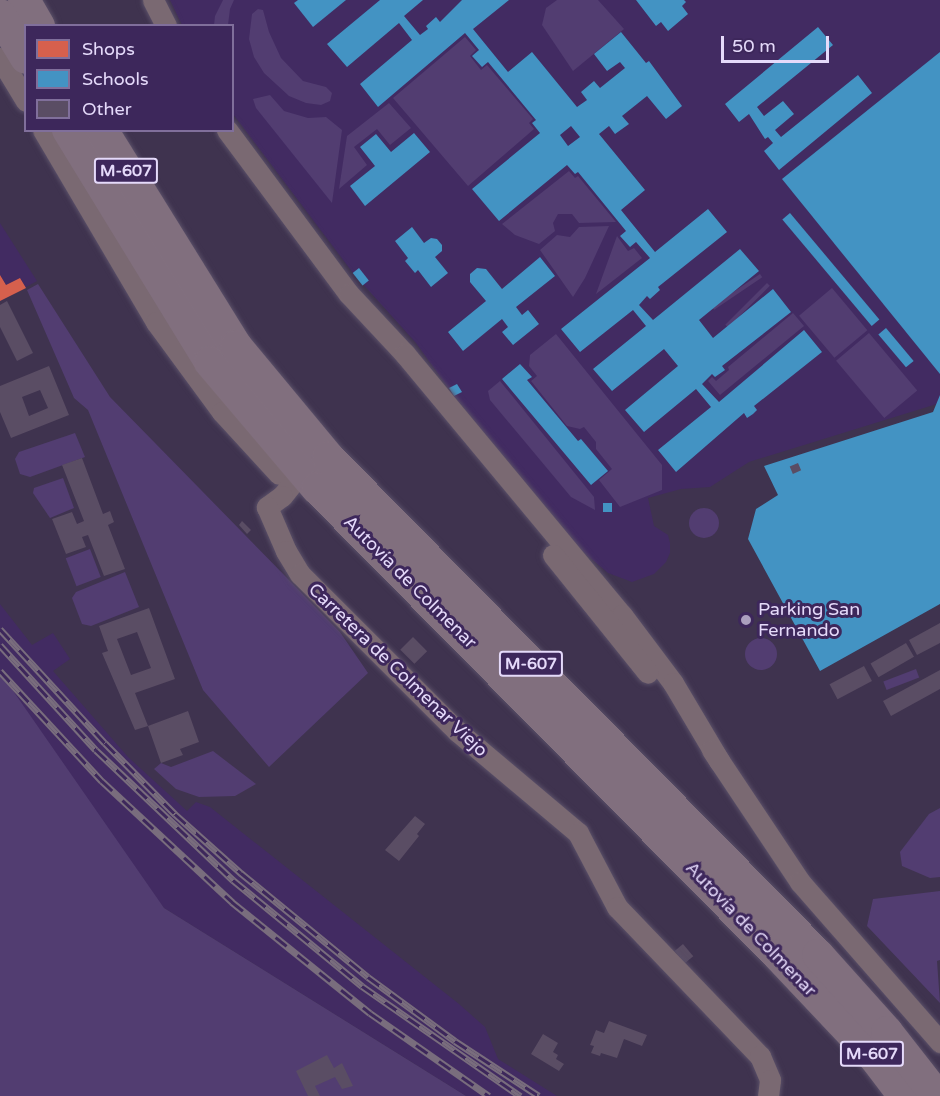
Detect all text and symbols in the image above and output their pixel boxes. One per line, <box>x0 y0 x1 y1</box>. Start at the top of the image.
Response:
legend <box>24 24 234 132</box>
scale bar <box>724 24 832 62</box>
text: 50 m <box>732 35 776 57</box>
text: Shops <box>82 38 135 60</box>
text: Schools <box>82 68 149 90</box>
text: Other <box>82 98 132 120</box>
road number: M-607 <box>93 158 159 184</box>
street label: Autovía de Colmenar <box>339 511 481 653</box>
street label: Carretera de Colmenar Viejo <box>304 579 492 761</box>
place label: Parking San Fernando <box>758 599 860 642</box>
marker: Parking San Fernando <box>739 613 753 627</box>
road number: M-607 <box>498 651 564 677</box>
street label: Autovía de Colmenar <box>681 857 821 1001</box>
road number: M-607 <box>839 1041 905 1067</box>

